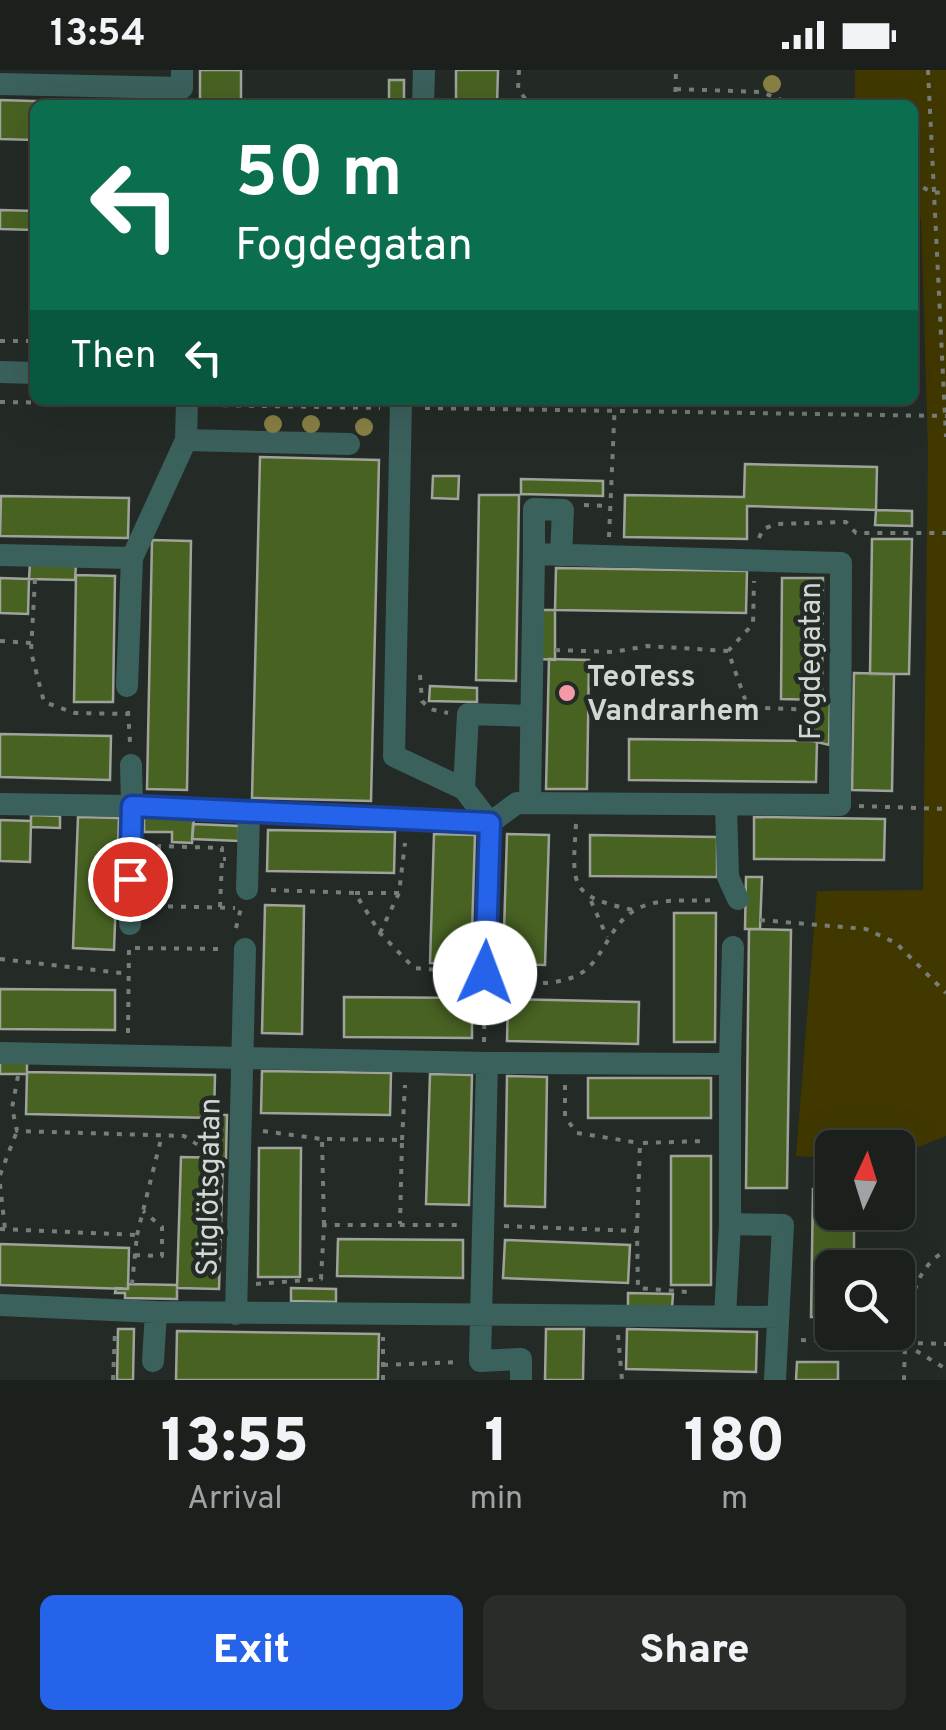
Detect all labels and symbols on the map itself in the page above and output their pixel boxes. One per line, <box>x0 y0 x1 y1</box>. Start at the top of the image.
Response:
street label: Fogdegatan <box>794 582 831 740</box>
place label: TeoTess Vandrarhem <box>587 660 760 731</box>
marker: TeoTess Vandrarhem <box>556 682 578 704</box>
pin <box>88 837 173 922</box>
position arrow <box>433 921 537 1025</box>
street label: Stiglötsgatan <box>190 1097 231 1277</box>
north arrow <box>815 1130 915 1230</box>

